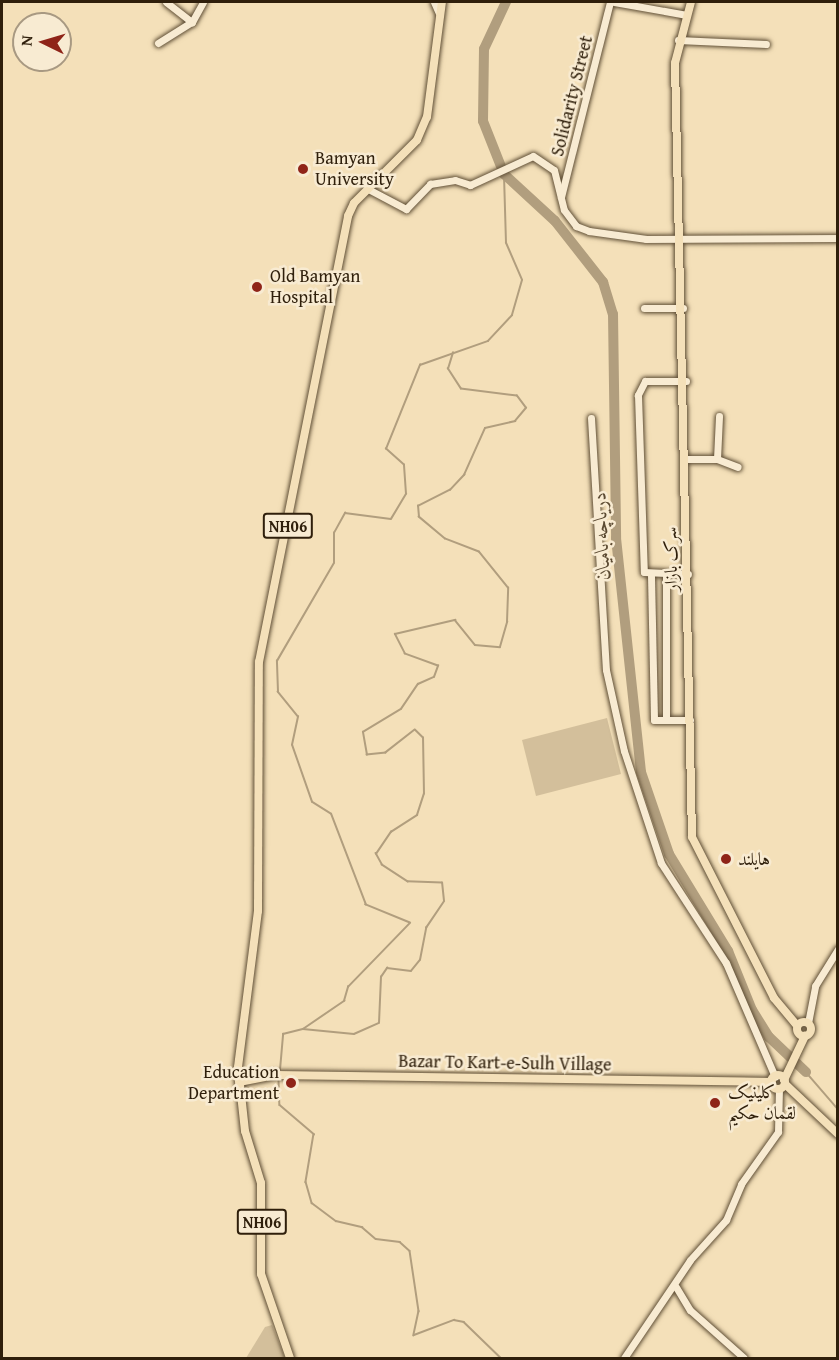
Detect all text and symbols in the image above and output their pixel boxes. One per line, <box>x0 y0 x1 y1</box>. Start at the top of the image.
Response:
north arrow <box>12 12 72 72</box>
street label: Solidarity Street <box>547 33 597 159</box>
text: N <box>14 34 38 47</box>
place label: Bamyan University <box>315 148 394 190</box>
marker: Bamyan University <box>296 162 310 176</box>
place label: Old Bamyan Hospital <box>270 266 360 308</box>
marker: Old Bamyan Hospital <box>248 278 266 296</box>
water label: دریاچه بامیان <box>586 491 614 581</box>
road number: NH06 <box>262 513 314 539</box>
street label: سرک بازار <box>660 526 682 592</box>
place label: هایلند <box>738 848 770 870</box>
marker: هایلند <box>719 852 733 866</box>
street label: Bazar To Kart-e-Sulh Village <box>398 1050 612 1076</box>
place label: Education Department <box>188 1062 279 1104</box>
marker: Education Department <box>284 1076 298 1090</box>
place label: کلینیک لقمان حکیم <box>728 1082 796 1124</box>
marker: کلینیک لقمان حکیم <box>706 1094 724 1112</box>
road number: NH06 <box>236 1209 288 1235</box>

